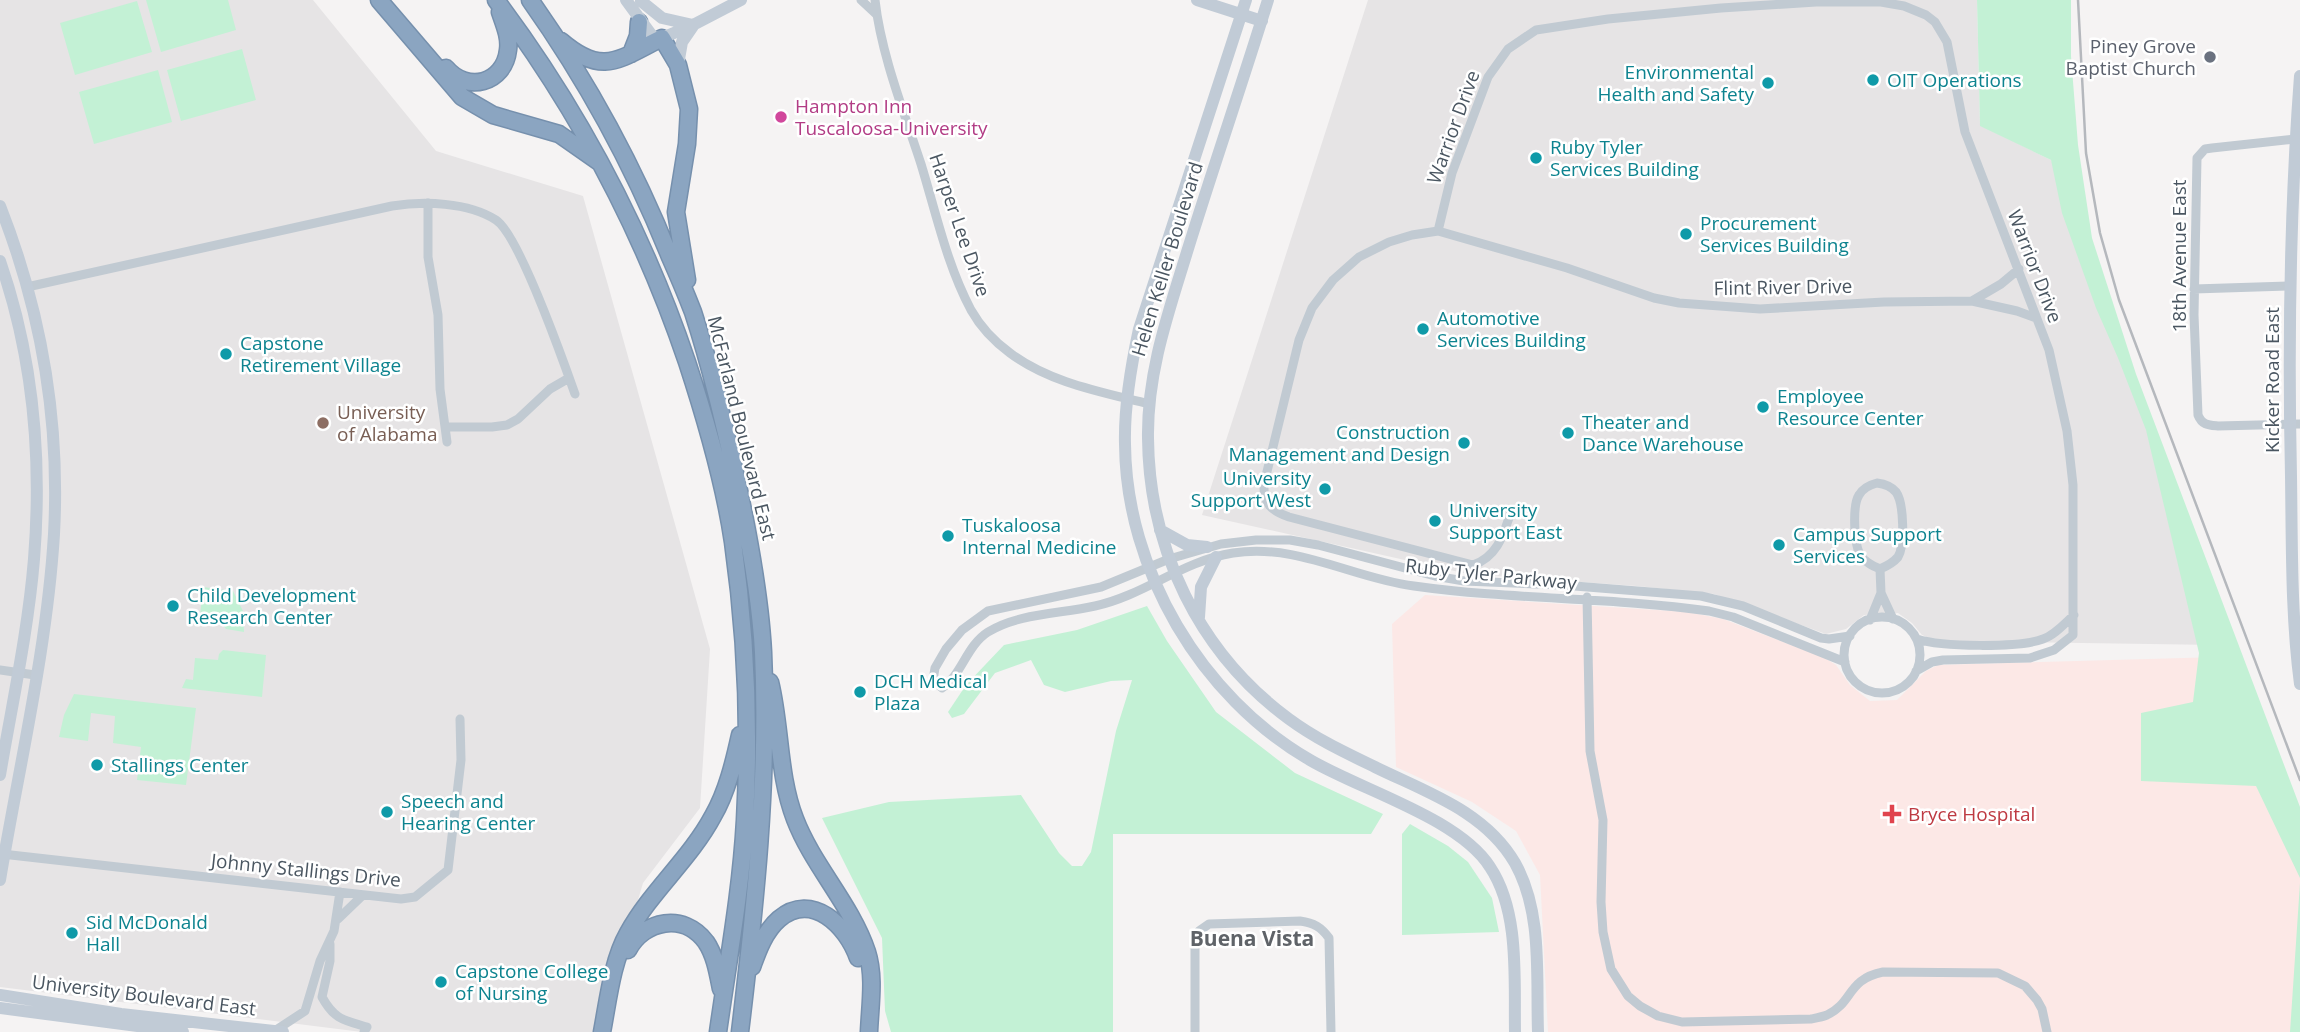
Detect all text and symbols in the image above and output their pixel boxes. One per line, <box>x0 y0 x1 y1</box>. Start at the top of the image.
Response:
place label: Piney Grove Baptist Church <box>2065 33 2196 81</box>
marker: Piney Grove Baptist Church <box>2202 49 2218 65</box>
place label: Environmental Health and Safety <box>1598 59 1754 107</box>
street label: Warrior Drive <box>1420 67 1486 187</box>
place label: OIT Operations <box>1887 67 2022 93</box>
marker: OIT Operations <box>1865 72 1881 88</box>
marker: Environmental Health and Safety <box>1760 75 1776 91</box>
place label: Hampton Inn Tuscaloosa-University <box>795 93 988 141</box>
marker: Hampton Inn Tuscaloosa-University <box>773 109 789 125</box>
place label: Ruby Tyler Services Building <box>1550 134 1699 182</box>
street label: Harper Lee Drive <box>923 150 997 300</box>
marker: Ruby Tyler Services Building <box>1528 150 1544 166</box>
street label: Helen Keller Boulevard <box>1125 158 1209 360</box>
street label: 18th Avenue East <box>2166 179 2192 333</box>
street label: Warrior Drive <box>2002 206 2068 326</box>
place label: Procurement Services Building <box>1700 210 1849 258</box>
marker: Procurement Services Building <box>1678 226 1694 242</box>
street label: Flint River Drive <box>1713 273 1853 301</box>
place label: Automotive Services Building <box>1437 305 1586 353</box>
street label: Kicker Road East <box>2259 307 2285 453</box>
street label: McFarland Boulevard East <box>702 313 782 543</box>
marker: Automotive Services Building <box>1415 321 1431 337</box>
place label: Capstone Retirement Village <box>240 330 401 378</box>
marker: Capstone Retirement Village <box>218 346 234 362</box>
place label: Employee Resource Center <box>1777 383 1924 431</box>
place label: University of Alabama <box>337 399 437 447</box>
marker: Employee Resource Center <box>1755 399 1771 415</box>
place label: Theater and Dance Warehouse <box>1582 409 1744 457</box>
marker: University of Alabama <box>315 415 331 431</box>
place label: Construction Management and Design <box>1228 419 1450 467</box>
marker: Theater and Dance Warehouse <box>1560 425 1576 441</box>
marker: Construction Management and Design <box>1456 435 1472 451</box>
place label: University Support West <box>1191 465 1311 513</box>
marker: University Support West <box>1317 481 1333 497</box>
place label: University Support East <box>1449 497 1562 545</box>
place label: Tuskaloosa Internal Medicine <box>962 512 1117 560</box>
marker: University Support East <box>1427 513 1443 529</box>
place label: Campus Support Services <box>1793 521 1942 569</box>
marker: Tuskaloosa Internal Medicine <box>940 528 956 544</box>
marker: Campus Support Services <box>1771 537 1787 553</box>
street label: Ruby Tyler Parkway <box>1404 552 1578 596</box>
place label: Child Development Research Center <box>187 582 356 630</box>
marker: Child Development Research Center <box>165 598 181 614</box>
place label: DCH Medical Plaza <box>874 668 987 716</box>
marker: DCH Medical Plaza <box>852 684 868 700</box>
place label: Stallings Center <box>111 752 249 778</box>
marker: Stallings Center <box>89 757 105 773</box>
place label: Speech and Hearing Center <box>401 788 535 836</box>
place label: Bryce Hospital <box>1908 801 2035 827</box>
marker: Speech and Hearing Center <box>379 804 395 820</box>
marker: Bryce Hospital <box>1882 804 1902 824</box>
street label: Johnny Stallings Drive <box>208 847 402 893</box>
place label: Sid McDonald Hall <box>86 909 208 957</box>
district label: Buena Vista <box>1190 924 1314 952</box>
marker: Sid McDonald Hall <box>64 925 80 941</box>
place label: Capstone College of Nursing <box>455 958 608 1006</box>
street label: University Boulevard East <box>31 968 258 1022</box>
marker: Capstone College of Nursing <box>433 974 449 990</box>

